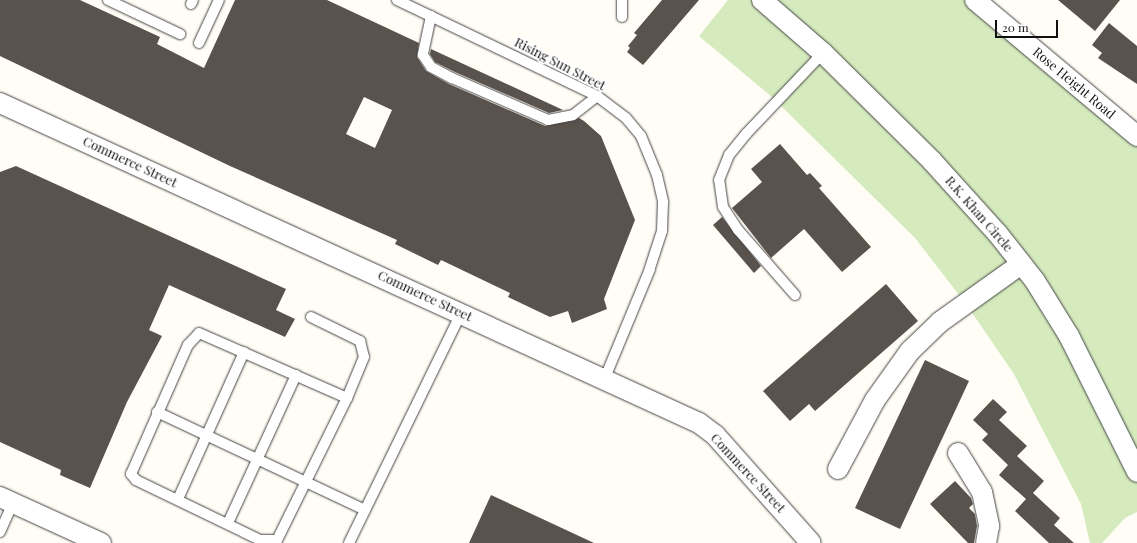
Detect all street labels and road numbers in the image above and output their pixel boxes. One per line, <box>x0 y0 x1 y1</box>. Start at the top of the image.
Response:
street label: Rising Sun Street <box>512 34 608 94</box>
street label: Rose Height Road <box>1030 44 1118 122</box>
street label: Commerce Street <box>80 133 180 191</box>
street label: R.K. Khan Circle <box>942 173 1016 255</box>
street label: Commerce Street <box>375 267 475 325</box>
street label: Commerce Street <box>707 430 789 516</box>

